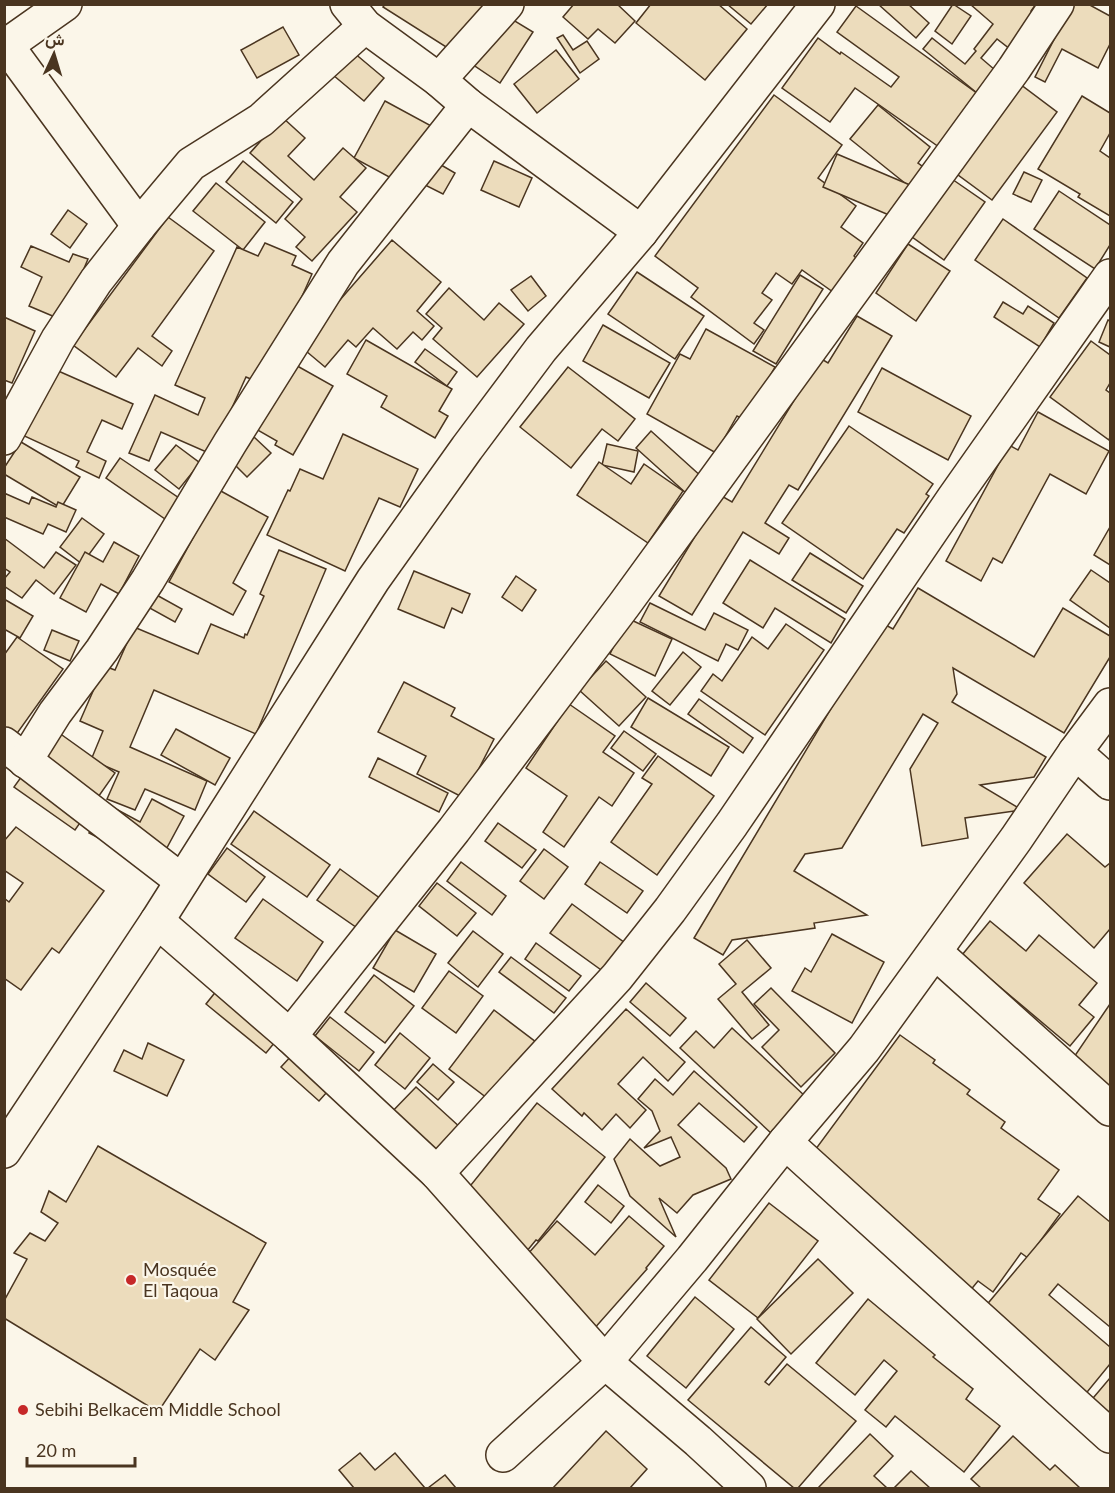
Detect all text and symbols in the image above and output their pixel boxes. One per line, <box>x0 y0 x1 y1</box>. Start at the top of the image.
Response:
north arrow <box>24 24 84 84</box>
text: ش <box>45 28 65 50</box>
place label: Mosquée El Taqoua <box>143 1258 218 1301</box>
marker: Mosquée El Taqoua <box>124 1273 138 1287</box>
place label: Sebihi Belkacem Middle School <box>35 1398 281 1420</box>
marker: Sebihi Belkacem Middle School <box>16 1403 30 1417</box>
scale bar <box>27 1430 135 1468</box>
text: 20 m <box>36 1439 76 1461</box>

